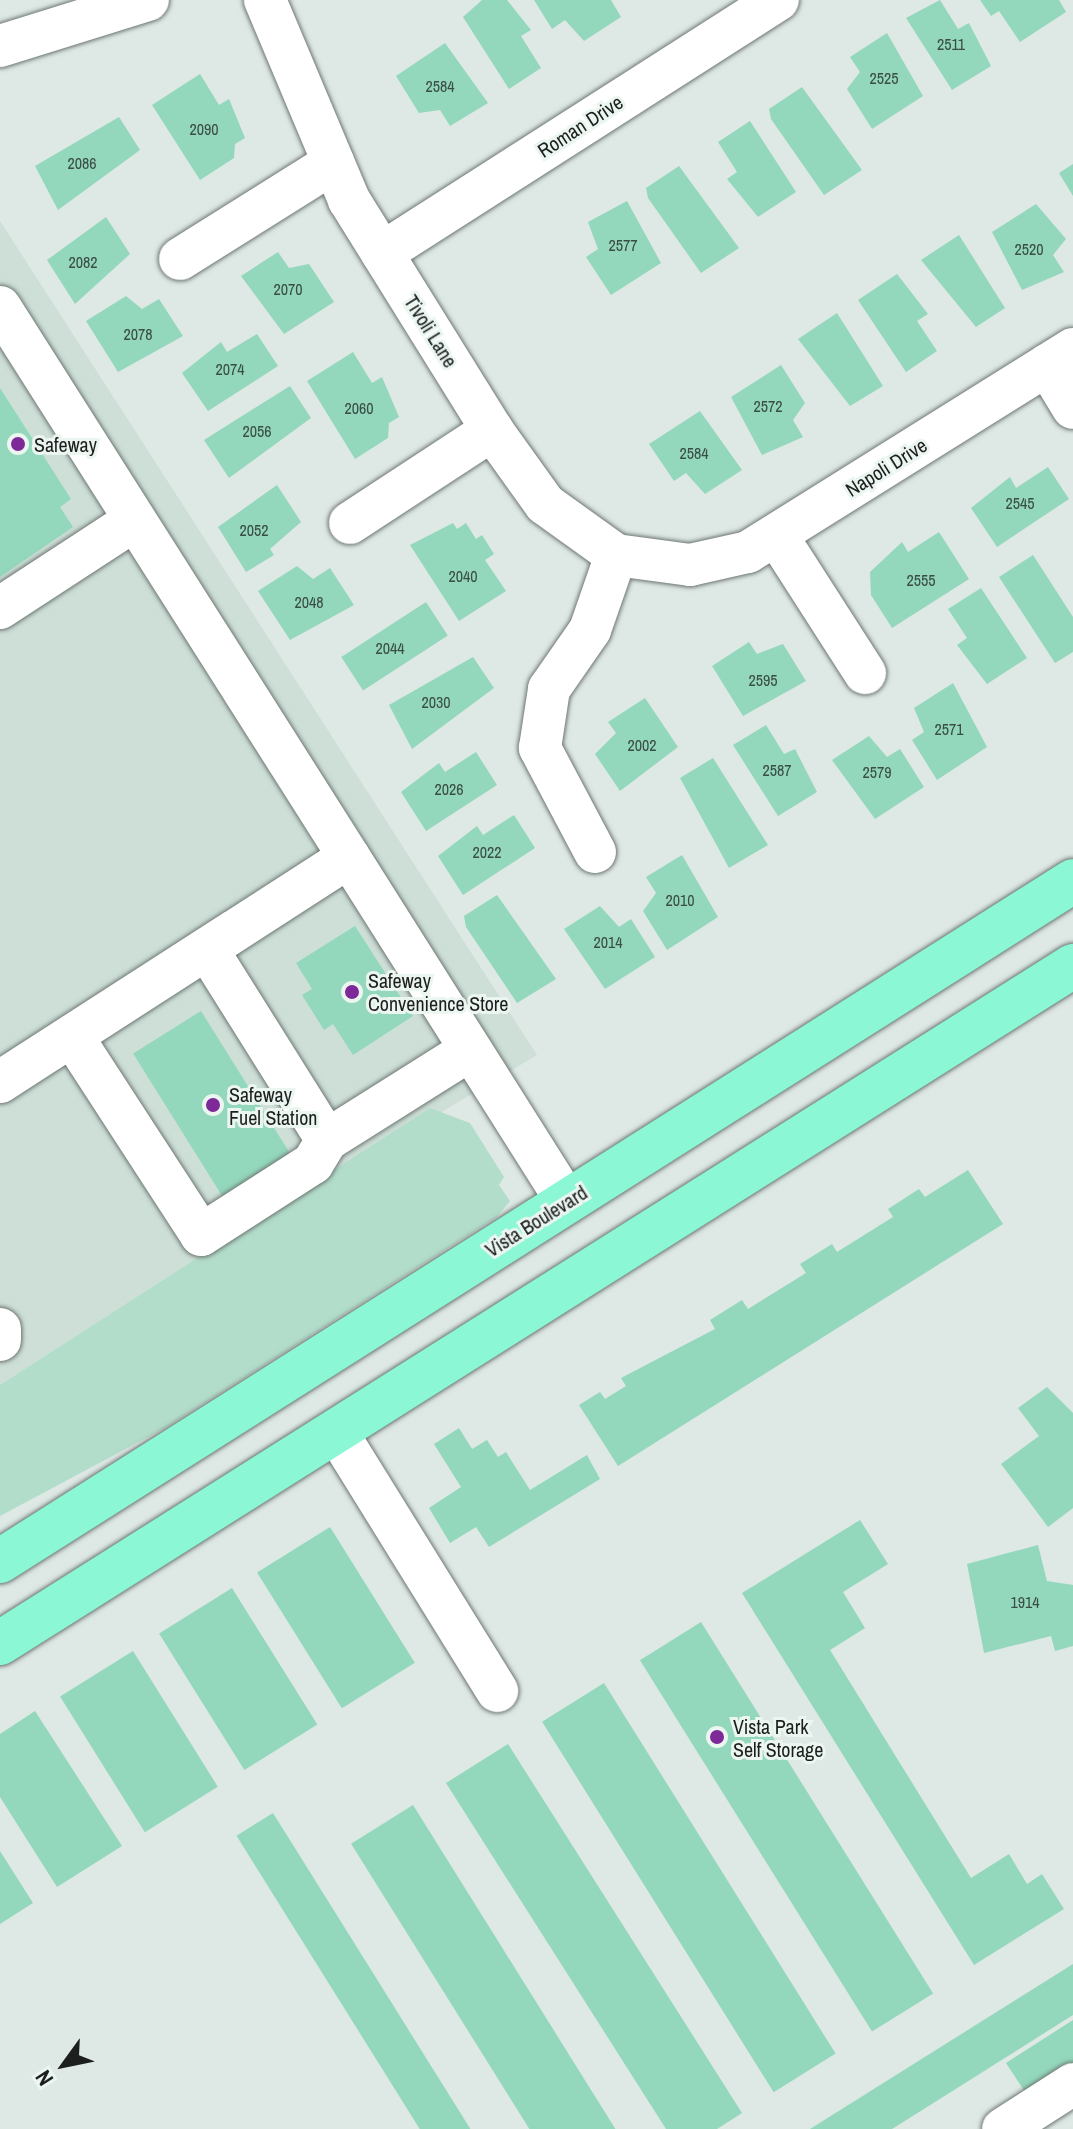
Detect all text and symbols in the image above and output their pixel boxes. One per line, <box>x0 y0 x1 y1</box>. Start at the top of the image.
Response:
house number: 2511 <box>937 34 965 54</box>
house number: 2525 <box>869 68 899 88</box>
house number: 2584 <box>425 76 455 96</box>
street label: Roman Drive <box>533 90 627 162</box>
house number: 2090 <box>189 119 219 139</box>
house number: 2086 <box>67 153 97 173</box>
house number: 2577 <box>608 235 638 255</box>
house number: 2520 <box>1014 239 1044 259</box>
house number: 2082 <box>68 252 98 272</box>
house number: 2070 <box>273 279 303 299</box>
street label: Tivoli Lane <box>399 290 463 372</box>
house number: 2078 <box>123 324 153 344</box>
house number: 2074 <box>215 359 245 379</box>
house number: 2572 <box>753 396 783 416</box>
house number: 2060 <box>344 398 374 418</box>
house number: 2056 <box>242 421 272 441</box>
place label: Safeway <box>34 432 97 456</box>
street label: Napoli Drive <box>841 433 931 501</box>
marker: Safeway <box>9 435 27 453</box>
house number: 2584 <box>679 443 709 463</box>
house number: 2545 <box>1005 493 1035 513</box>
house number: 2052 <box>239 520 269 540</box>
house number: 2040 <box>448 566 478 586</box>
house number: 2555 <box>906 570 936 590</box>
house number: 2048 <box>294 592 324 612</box>
house number: 2044 <box>375 638 405 658</box>
house number: 2595 <box>748 670 778 690</box>
house number: 2030 <box>421 692 451 712</box>
house number: 2571 <box>934 719 964 739</box>
house number: 2002 <box>627 735 657 755</box>
house number: 2587 <box>762 760 792 780</box>
house number: 2579 <box>862 762 892 782</box>
house number: 2026 <box>434 779 464 799</box>
house number: 2022 <box>472 842 502 862</box>
house number: 2010 <box>665 890 695 910</box>
house number: 2014 <box>593 932 623 952</box>
place label: Safeway Convenience Store <box>368 968 508 1015</box>
marker: Safeway Convenience Store <box>343 983 361 1001</box>
place label: Safeway Fuel Station <box>229 1082 317 1129</box>
marker: Safeway Fuel Station <box>204 1096 222 1114</box>
street label: Vista Boulevard <box>481 1180 591 1262</box>
house number: 1914 <box>1010 1592 1040 1612</box>
place label: Vista Park Self Storage <box>733 1714 823 1761</box>
marker: Vista Park Self Storage <box>708 1728 726 1746</box>
north arrow <box>24 2025 104 2105</box>
text: N <box>28 2064 60 2092</box>

